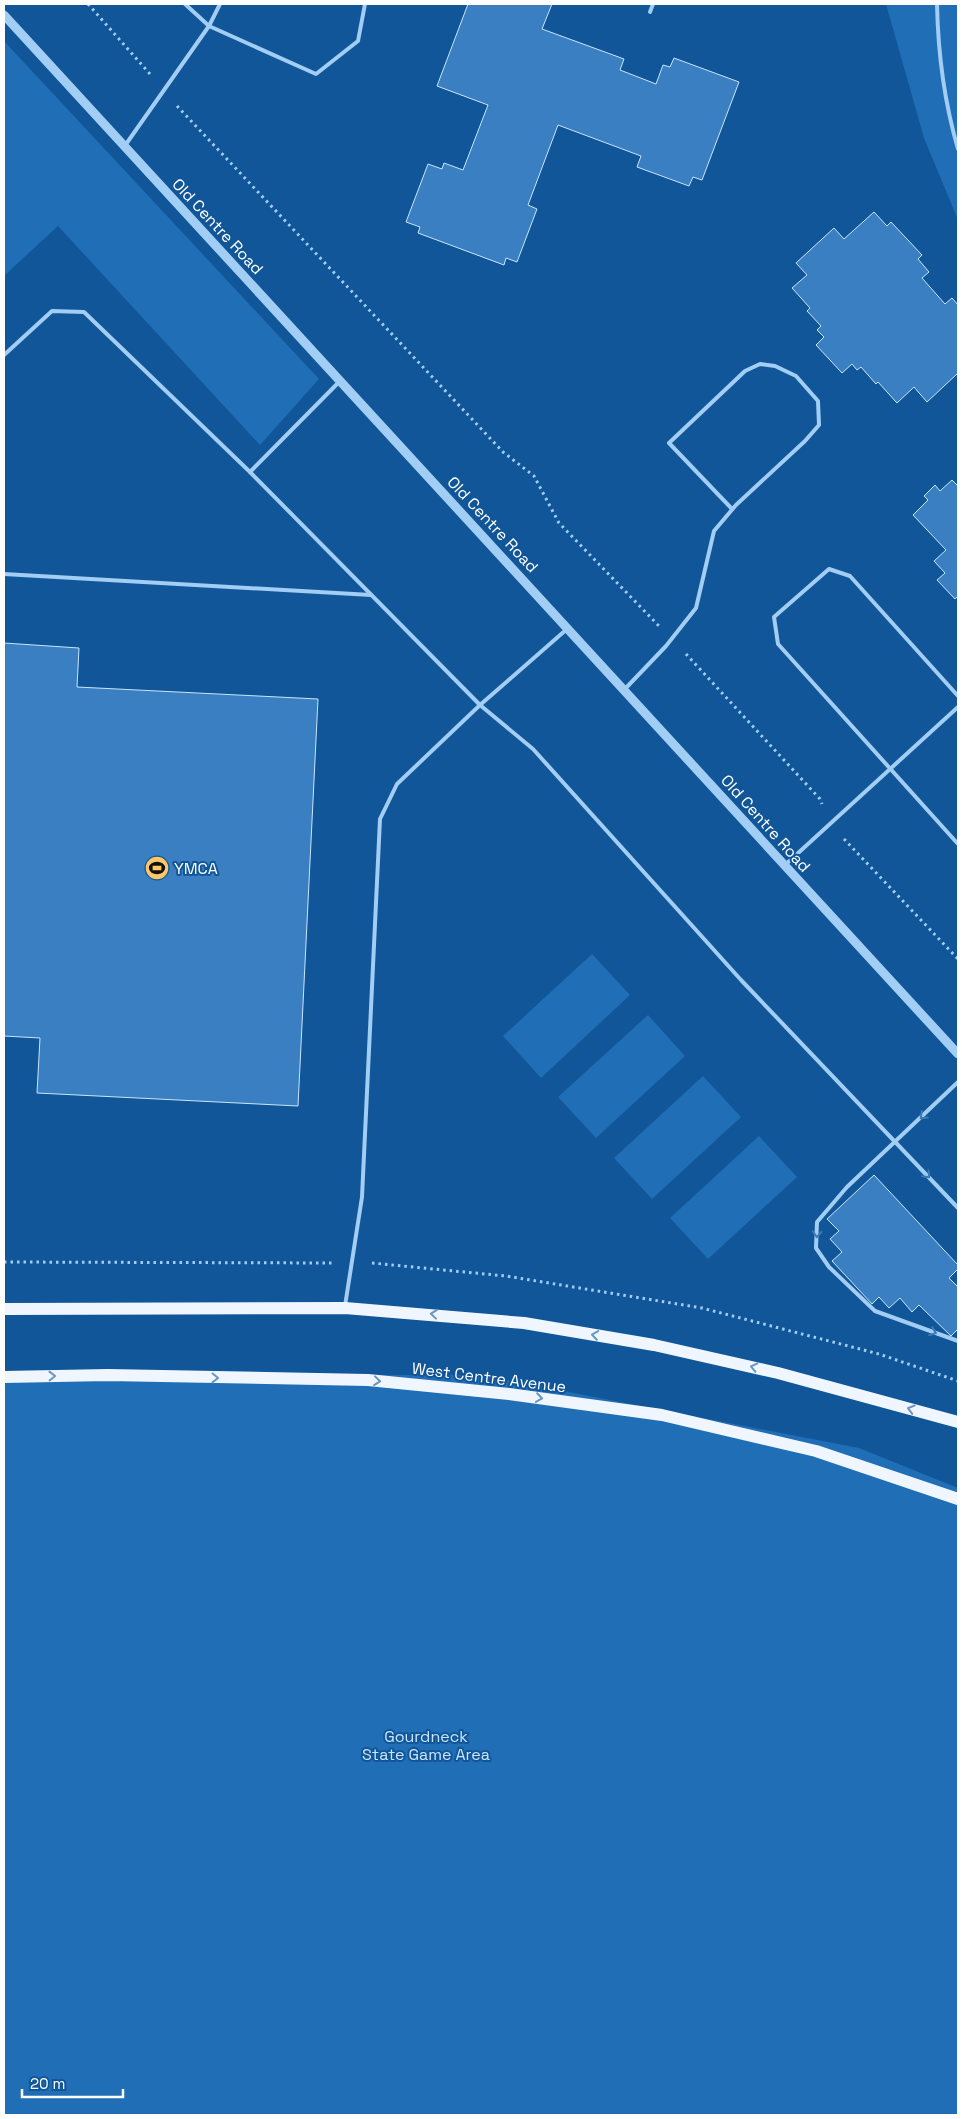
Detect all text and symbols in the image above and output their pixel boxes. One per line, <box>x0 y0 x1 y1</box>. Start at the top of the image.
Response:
street label: Old Centre Road <box>168 174 268 279</box>
street label: Old Centre Road <box>443 472 543 577</box>
street label: Old Centre Road <box>716 770 815 877</box>
sports icon: YMCA <box>144 855 170 881</box>
place label: YMCA <box>174 858 218 879</box>
one-way arrow <box>919 1110 928 1119</box>
one-way arrow <box>921 1169 930 1178</box>
one-way arrow <box>811 1231 822 1239</box>
one-way arrow <box>430 1309 438 1320</box>
one-way arrow <box>929 1326 937 1336</box>
one-way arrow <box>591 1330 599 1340</box>
street label: West Centre Avenue <box>411 1358 567 1397</box>
one-way arrow <box>750 1363 759 1373</box>
one-way arrow <box>49 1371 57 1381</box>
one-way arrow <box>212 1373 219 1383</box>
one-way arrow <box>374 1375 382 1386</box>
one-way arrow <box>535 1392 543 1403</box>
one-way arrow <box>908 1404 916 1414</box>
park label: Gourdneck State Game Area <box>362 1726 490 1765</box>
scale bar <box>22 2066 124 2098</box>
text: 20 m <box>30 2074 65 2093</box>

